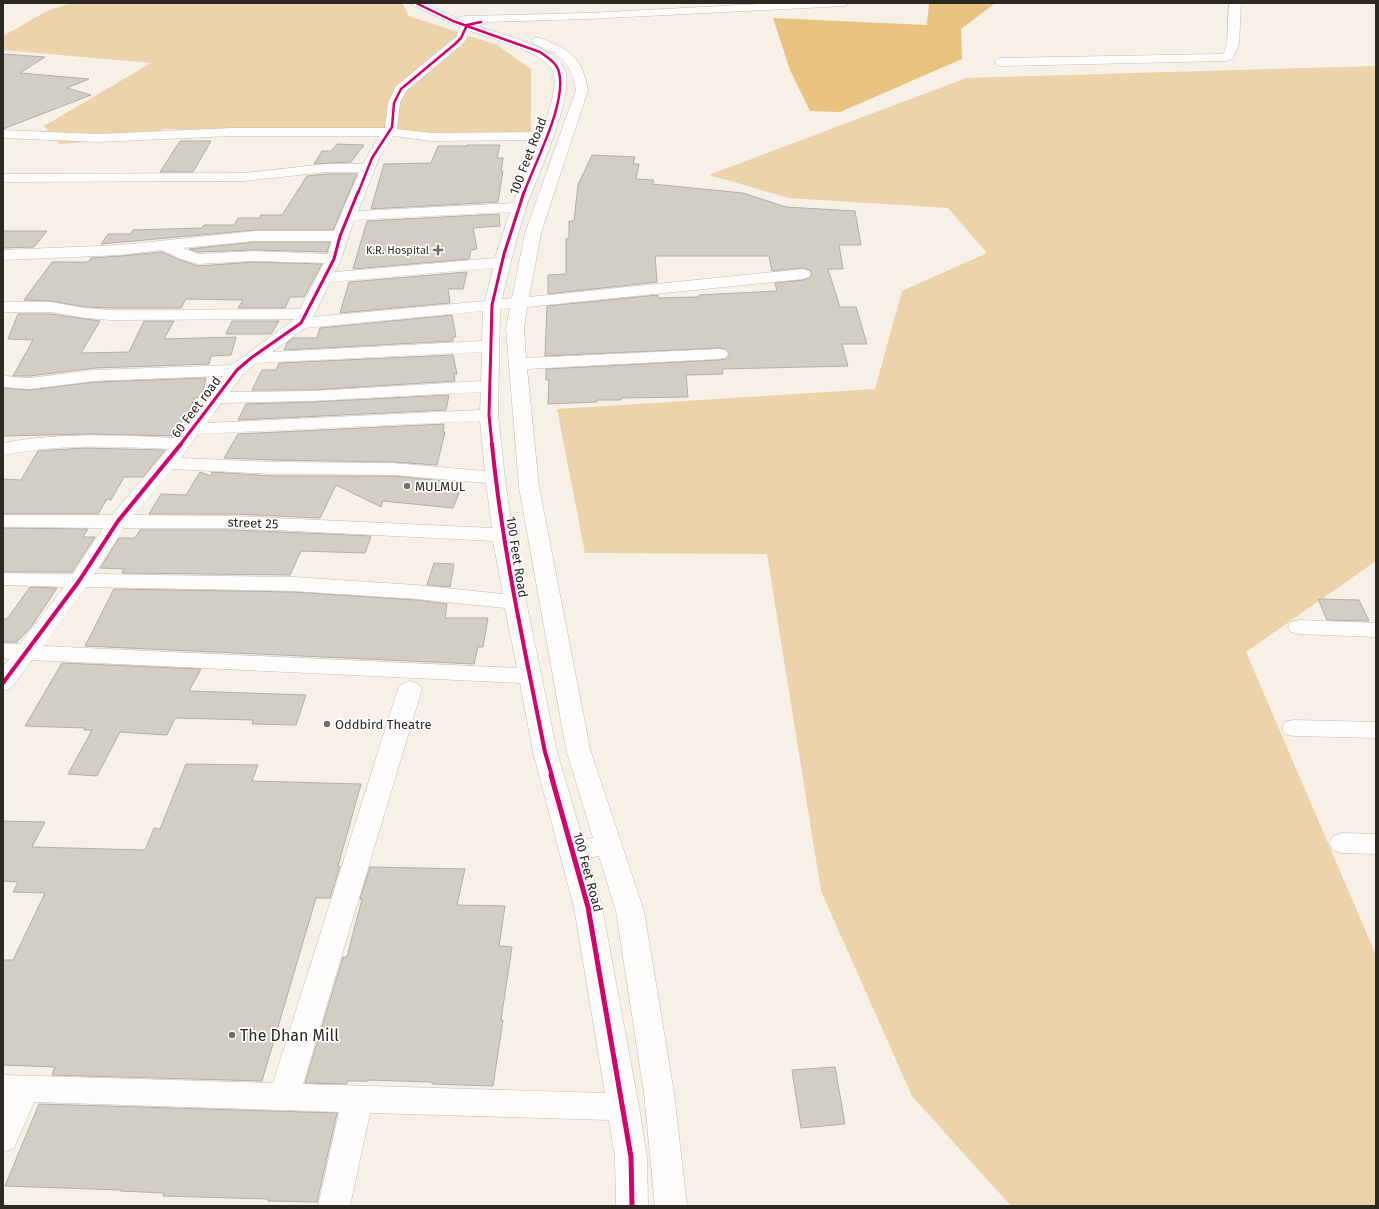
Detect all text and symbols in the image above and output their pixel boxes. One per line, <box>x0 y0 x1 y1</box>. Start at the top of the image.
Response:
street label: 100 Feet Road <box>506 115 550 197</box>
place label: K.R. Hospital <box>366 244 429 257</box>
marker: K.R. Hospital <box>432 244 444 256</box>
street label: 60 Feet road <box>168 373 224 441</box>
place label: MULMUL <box>415 479 466 494</box>
marker: MULMUL <box>402 481 412 491</box>
street label: street 25 <box>227 515 279 531</box>
street label: 100 Feet Road <box>503 515 531 599</box>
place label: Oddbird Theatre <box>335 717 432 732</box>
marker: Oddbird Theatre <box>322 719 332 729</box>
street label: 100 Feet Road <box>570 831 606 913</box>
place label: The Dhan Mill <box>240 1026 339 1045</box>
marker: The Dhan Mill <box>227 1030 237 1040</box>

